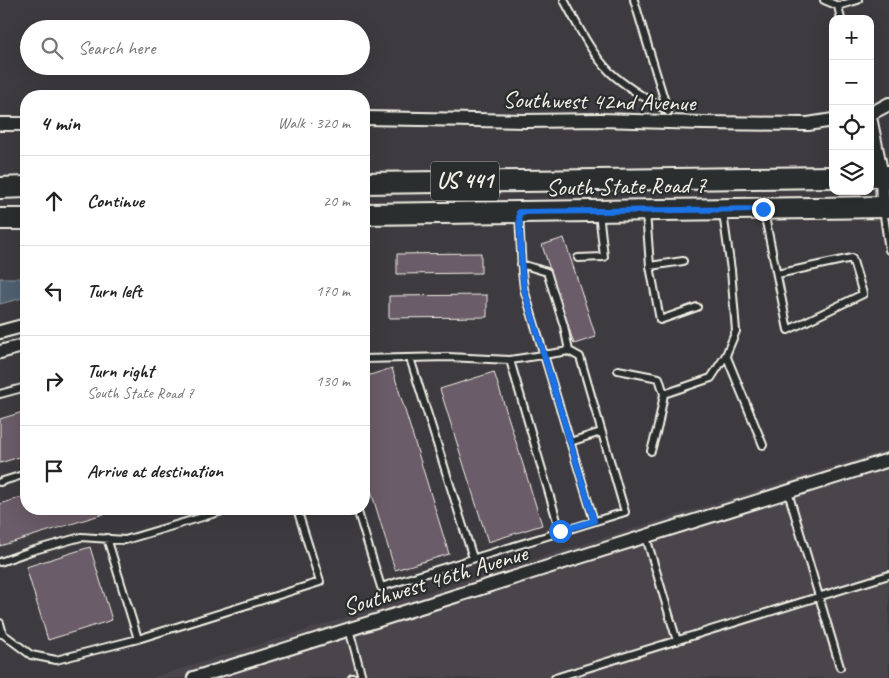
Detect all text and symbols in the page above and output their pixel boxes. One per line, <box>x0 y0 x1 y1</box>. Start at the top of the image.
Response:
map controls <box>829 15 874 195</box>
button: + <box>829 15 874 60</box>
search box <box>20 20 370 75</box>
icon: search <box>38 34 66 62</box>
text: Search here <box>78 36 155 60</box>
button: − <box>829 60 874 105</box>
street label: Southwest 42nd Avenue <box>502 84 698 118</box>
button: locate <box>829 105 874 150</box>
text: 4 min <box>40 110 80 136</box>
text: Walk · 320 m <box>278 113 350 133</box>
button: layers <box>829 150 874 195</box>
road number: US 441 <box>431 162 499 200</box>
street label: South State Road 7 <box>546 170 708 202</box>
icon: ahead <box>40 187 68 215</box>
text: Continue <box>87 189 144 213</box>
text: 20 m <box>323 191 350 211</box>
route end <box>752 198 775 221</box>
icon: left <box>40 277 68 305</box>
text: Turn left <box>87 279 142 303</box>
text: 170 m <box>316 281 350 301</box>
text: Turn right <box>87 359 154 383</box>
icon: right <box>40 367 68 395</box>
text: 130 m <box>316 371 350 391</box>
text: South State Road 7 <box>87 383 194 403</box>
icon: arrive <box>40 457 68 485</box>
text: Arrive at destination <box>87 459 223 483</box>
route start <box>549 520 572 543</box>
street label: Southwest 46th Avenue <box>339 537 533 622</box>

